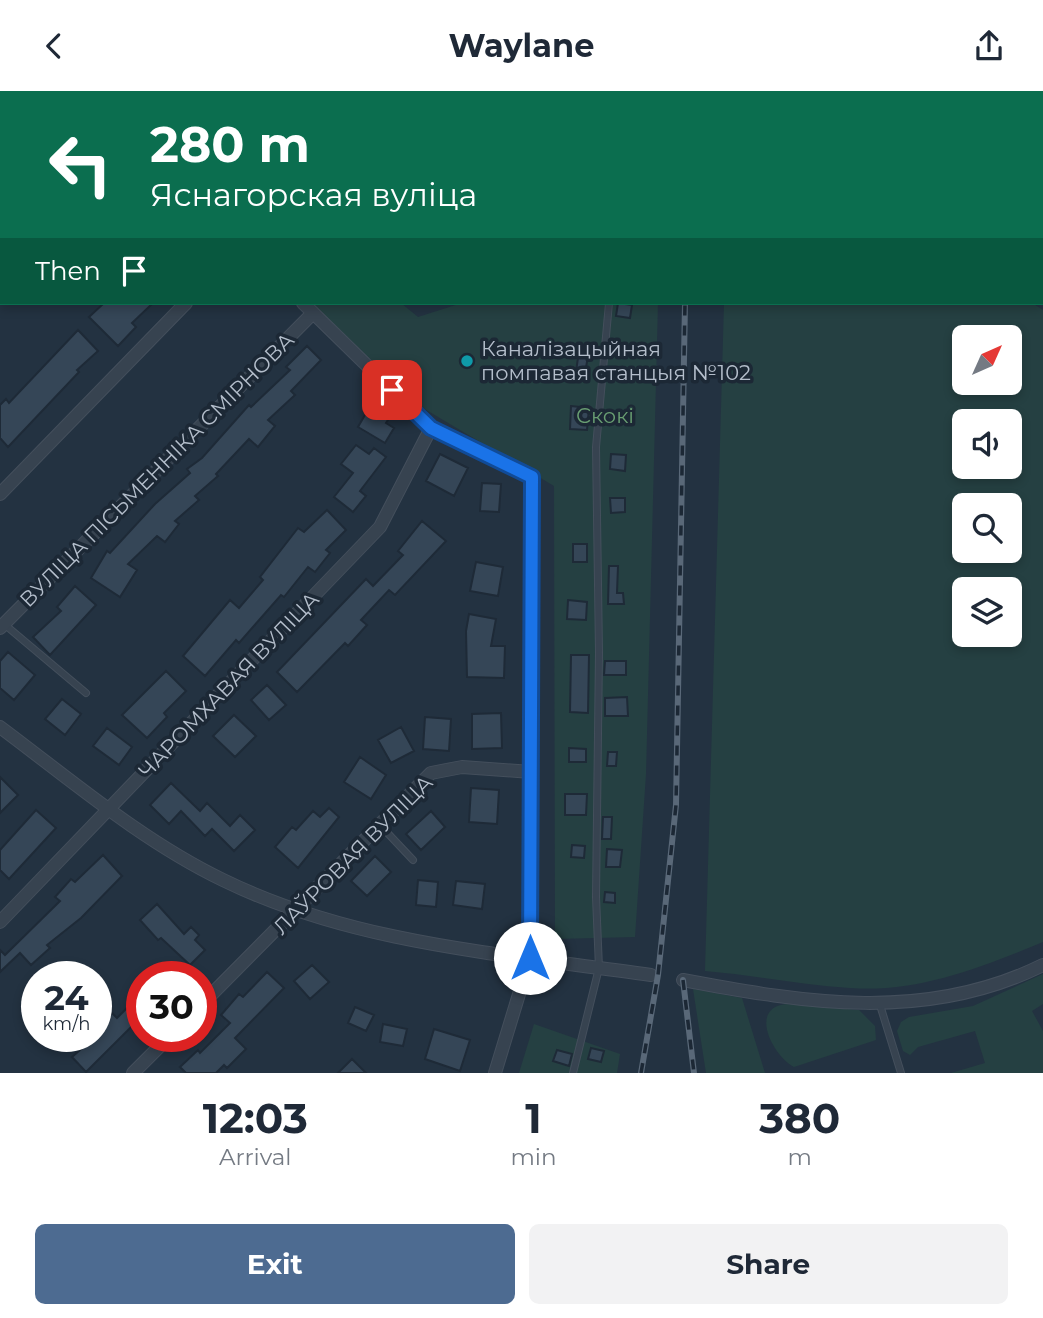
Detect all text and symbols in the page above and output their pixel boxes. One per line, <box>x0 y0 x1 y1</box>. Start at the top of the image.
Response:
text: Waylane <box>449 26 594 65</box>
icon: back <box>35 27 73 65</box>
icon: share <box>970 27 1008 65</box>
text: 280 m <box>150 115 310 174</box>
icon: left <box>35 119 126 210</box>
text: Яснагорская вуліца <box>150 175 477 214</box>
icon: arrive <box>115 252 153 290</box>
text: Then <box>35 255 101 287</box>
north arrow <box>952 325 1022 395</box>
map controls <box>952 325 1022 647</box>
street label: ВУЛІЦА ПІСЬМЕННІКА СМІРНОВА <box>14 327 299 612</box>
place label: Каналізацыйная помпавая станцыя №102 <box>481 336 751 385</box>
marker: Каналізацыйная помпавая станцыя №102 <box>459 353 475 369</box>
pin <box>362 360 422 420</box>
icon: arrive <box>373 371 411 409</box>
park label: Скокі <box>576 403 634 428</box>
button: sound <box>952 409 1022 479</box>
button: search <box>952 493 1022 563</box>
button: layers <box>952 577 1022 647</box>
street label: ЧАРОМХАВАЯ ВУЛІЦА <box>133 586 324 783</box>
street label: ЛАЎРОВАЯ ВУЛІЦА <box>268 770 438 939</box>
position arrow <box>493 921 567 995</box>
speed limit sign: 30 <box>126 961 217 1052</box>
text: 24 <box>44 976 89 1019</box>
text: km/h <box>42 1013 91 1035</box>
text: 12:03 <box>203 1092 308 1144</box>
text: 1 <box>525 1092 542 1144</box>
text: 380 <box>759 1092 840 1144</box>
text: Arrival <box>219 1143 292 1171</box>
text: min <box>510 1143 557 1171</box>
text: m <box>788 1143 812 1171</box>
button: Exit <box>35 1224 515 1304</box>
button: Share <box>529 1224 1008 1304</box>

